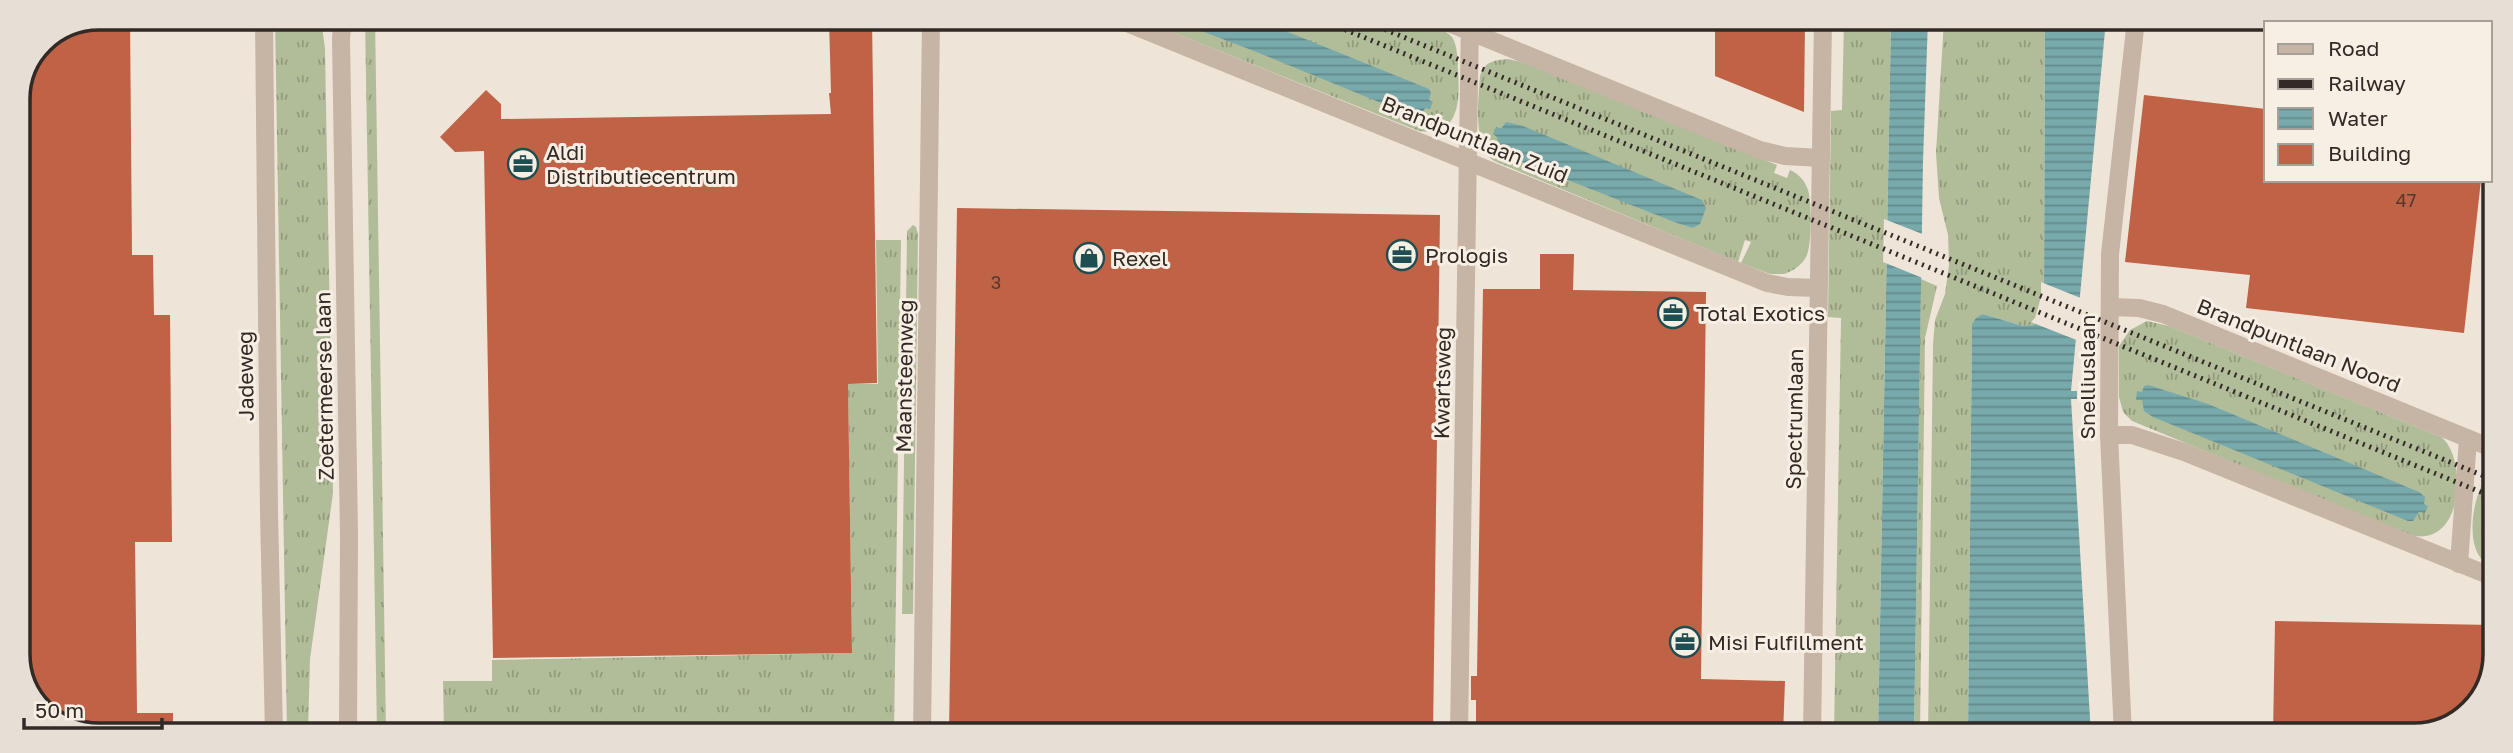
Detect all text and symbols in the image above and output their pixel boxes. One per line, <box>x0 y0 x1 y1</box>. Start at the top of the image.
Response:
legend <box>2264 21 2492 182</box>
text: Road <box>2328 35 2379 61</box>
text: Railway <box>2328 70 2406 96</box>
street label: Brandpuntlaan Zuid <box>1378 90 1572 188</box>
text: Water <box>2328 105 2388 131</box>
place label: Aldi Distributiecentrum <box>546 139 736 189</box>
text: Building <box>2328 140 2411 166</box>
office icon: Aldi Distributiecentrum <box>506 147 540 181</box>
house number: 47 <box>2396 189 2416 211</box>
office icon: Prologis <box>1385 238 1419 272</box>
shop icon: Rexel <box>1072 241 1106 275</box>
place label: Prologis <box>1425 242 1508 268</box>
place label: Rexel <box>1112 245 1168 271</box>
house number: 3 <box>991 271 1001 293</box>
street label: Zoetermeerse laan <box>309 291 339 481</box>
street label: Brandpuntlaan Noord <box>2193 292 2405 398</box>
office icon: Total Exotics <box>1656 296 1690 330</box>
street label: Maansteenweg <box>890 299 918 453</box>
place label: Total Exotics <box>1696 300 1825 326</box>
street label: Snelliuslaan <box>2074 315 2100 439</box>
street label: Kwartsweg <box>1428 327 1456 439</box>
street label: Jadeweg <box>231 331 259 421</box>
street label: Spectrumlaan <box>1780 348 1808 490</box>
office icon: Misi Fulfillment <box>1668 625 1702 659</box>
place label: Misi Fulfillment <box>1708 629 1864 655</box>
scale bar <box>24 686 163 730</box>
text: 50 m <box>35 697 84 723</box>

